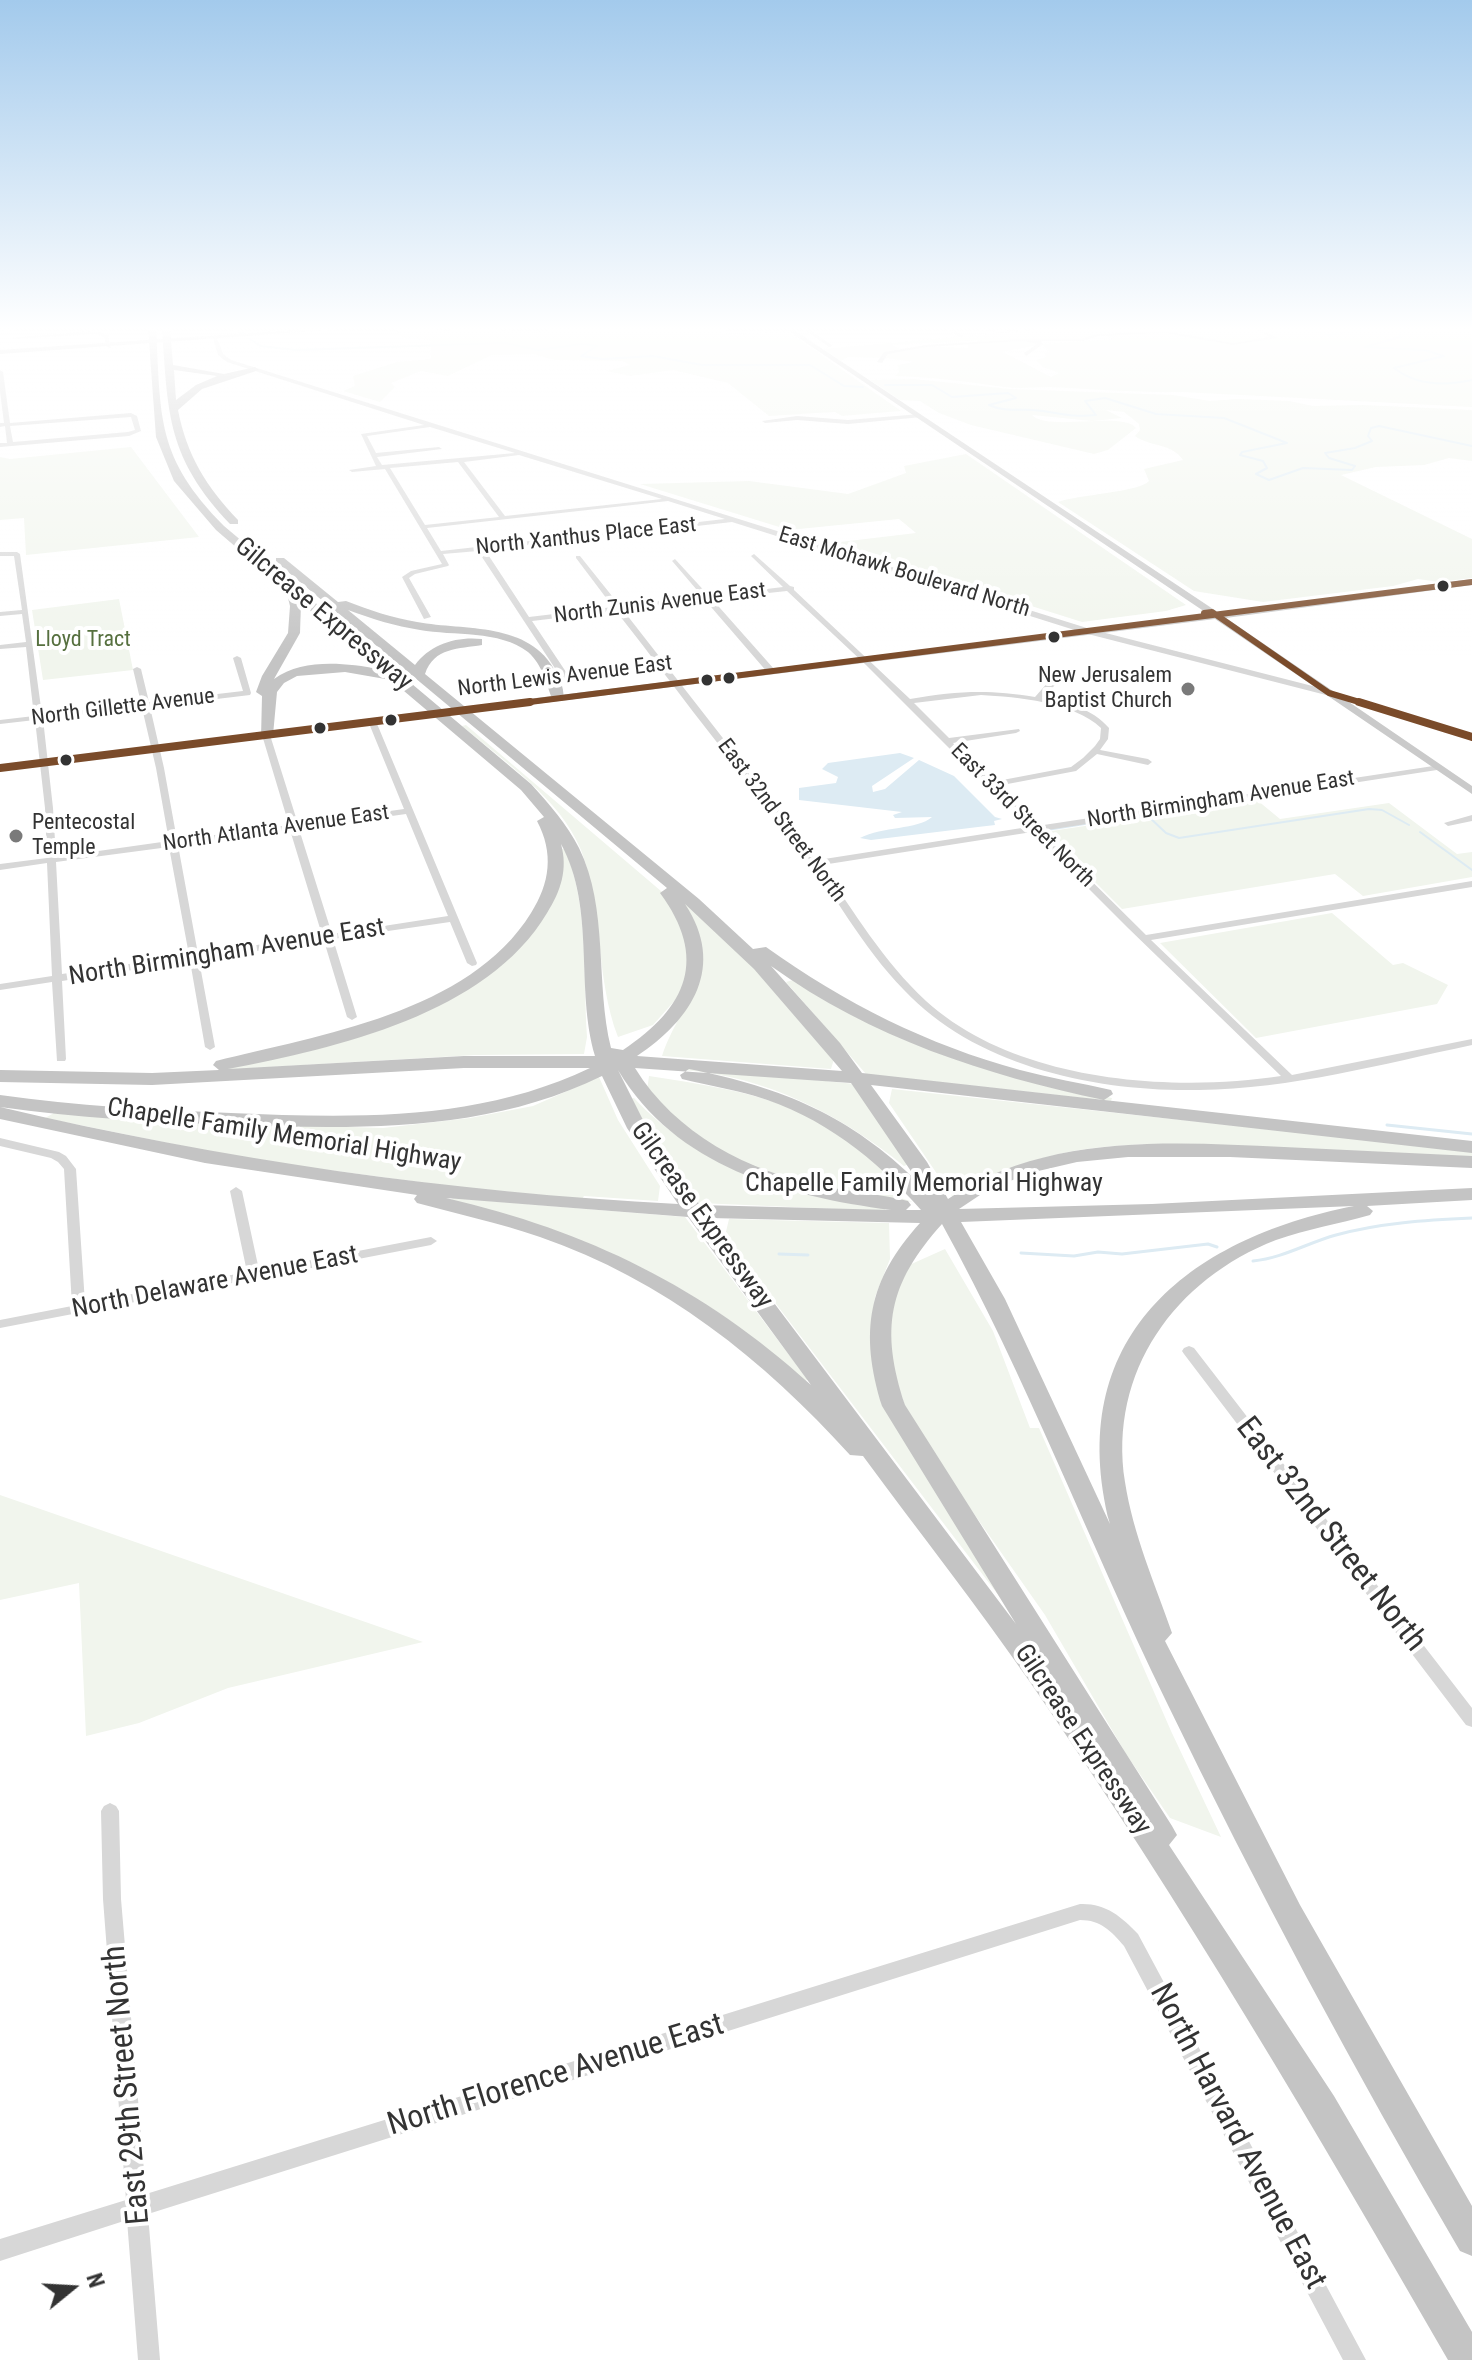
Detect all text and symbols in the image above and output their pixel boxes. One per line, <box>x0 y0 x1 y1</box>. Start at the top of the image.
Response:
street label: North Xanthus Place East <box>474 512 698 562</box>
street label: East Mohawk Boulevard North <box>775 522 1033 624</box>
street label: Gilcrease Expressway <box>228 532 418 698</box>
street label: North Zunis Avenue East <box>553 578 767 630</box>
unlabelled marker <box>1435 578 1451 594</box>
park label: Lloyd Tract <box>35 627 131 653</box>
unlabelled marker <box>1046 629 1062 645</box>
street label: North Lewis Avenue East <box>456 651 674 703</box>
place label: New Jerusalem Baptist Church <box>1038 663 1172 714</box>
unlabelled marker <box>721 670 737 686</box>
unlabelled marker <box>699 672 715 688</box>
marker: New Jerusalem Baptist Church <box>1179 680 1197 698</box>
street label: North Gillette Avenue <box>30 684 216 732</box>
unlabelled marker <box>383 712 399 728</box>
unlabelled marker <box>312 720 328 736</box>
street label: East 32nd Street North <box>711 734 851 908</box>
street label: East 33rd Street North <box>944 738 1100 894</box>
unlabelled marker <box>58 752 74 768</box>
street label: North Birmingham Avenue East <box>1086 766 1356 834</box>
street label: North Atlanta Avenue East <box>161 800 391 858</box>
place label: Pentecostal Temple <box>32 810 135 862</box>
marker: Pentecostal Temple <box>7 827 25 845</box>
street label: North Birmingham Avenue East <box>67 913 387 993</box>
street label: Chapelle Family Memorial Highway <box>105 1093 463 1179</box>
street label: Gilcrease Expressway <box>623 1117 779 1315</box>
street label: Chapelle Family Memorial Highway <box>745 1168 1103 1200</box>
street label: North Delaware Avenue East <box>70 1240 360 1326</box>
street label: East 32nd Street North <box>1227 1410 1433 1660</box>
street label: Gilcrease Expressway <box>1007 1639 1157 1841</box>
street label: East 29th Street North <box>97 1944 159 2226</box>
street label: North Harvard Avenue East <box>1140 1978 1334 2296</box>
street label: North Florence Avenue East <box>383 2007 729 2145</box>
north arrow <box>32 2248 112 2328</box>
text: N <box>81 2270 109 2291</box>

